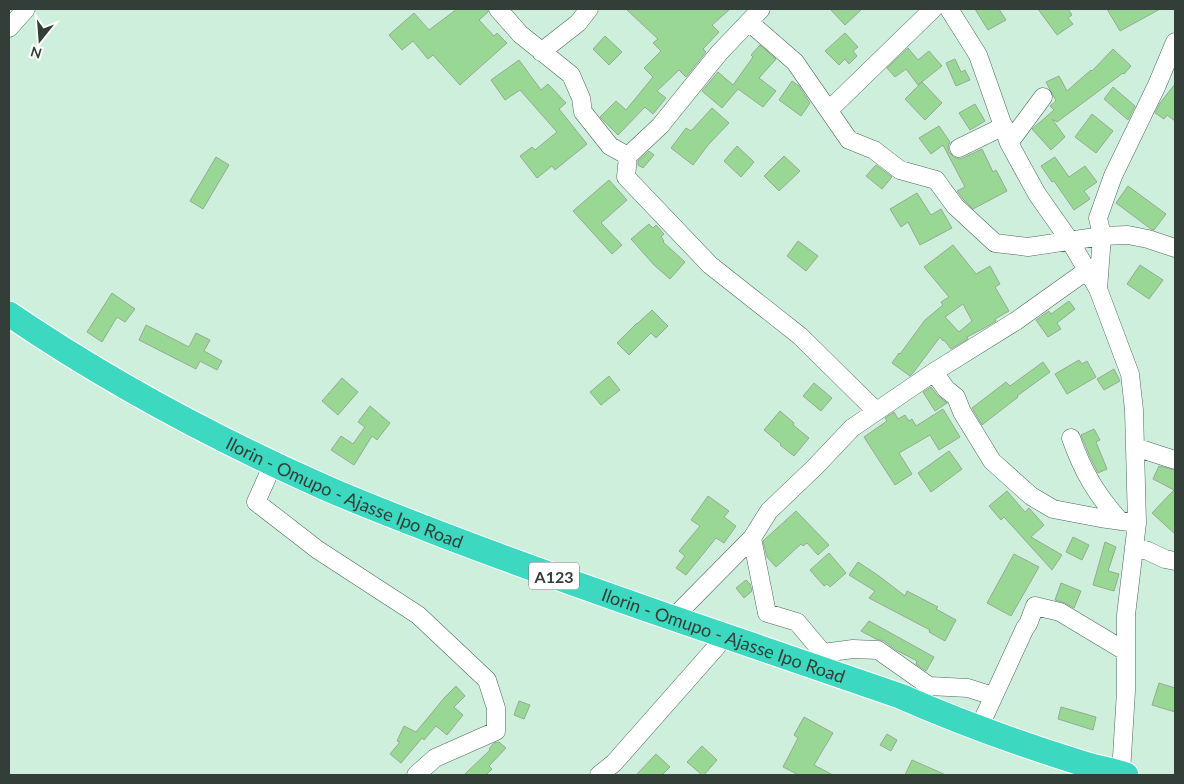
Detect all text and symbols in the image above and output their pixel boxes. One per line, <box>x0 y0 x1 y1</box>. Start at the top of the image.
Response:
north arrow <box>15 15 65 65</box>
text: N <box>28 43 44 63</box>
street label: Ilorin - Omupo - Ajasse Ipo Road <box>222 432 466 553</box>
road number: A123 <box>529 562 579 590</box>
street label: Ilorin - Omupo - Ajasse Ipo Road <box>599 583 848 687</box>

